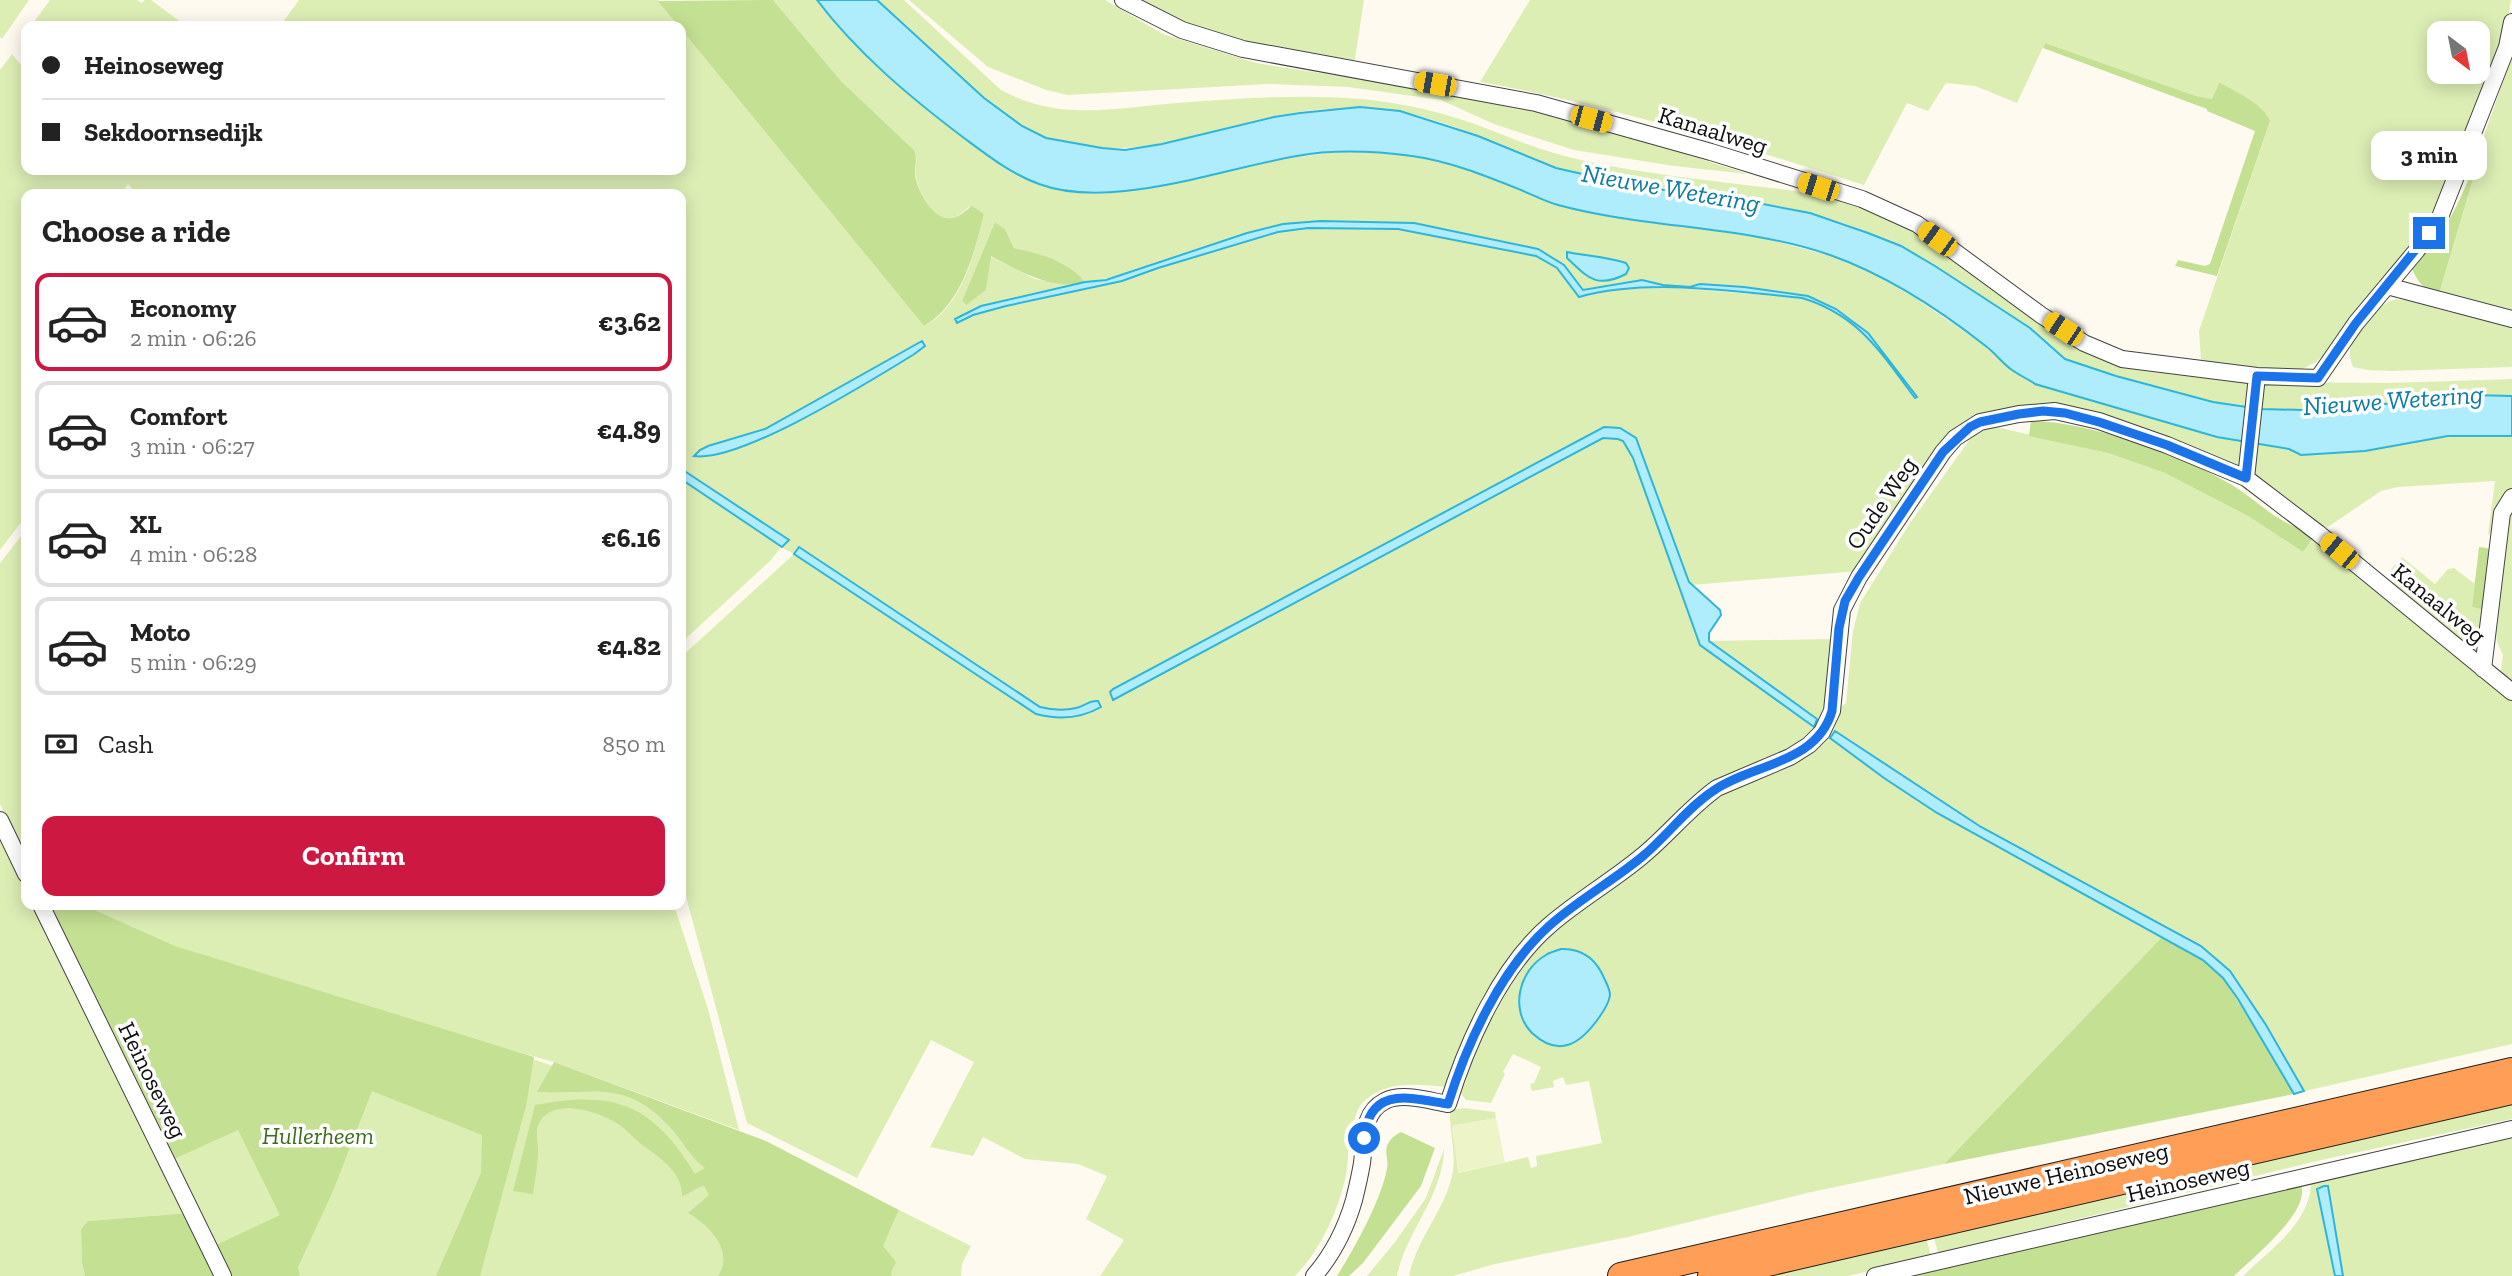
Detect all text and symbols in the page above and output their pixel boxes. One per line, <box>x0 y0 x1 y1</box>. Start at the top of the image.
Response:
north arrow <box>2427 21 2490 84</box>
map controls <box>2427 21 2490 84</box>
text: Heinoseweg <box>84 49 224 81</box>
car <box>1413 70 1458 98</box>
street label: Kanaalweg <box>1655 100 1771 160</box>
car <box>1568 103 1615 135</box>
text: Sekdoornsedijk <box>84 116 263 148</box>
callout: 3 min <box>2371 132 2487 180</box>
text: 3 min <box>2400 141 2458 169</box>
water label: Nieuwe Wetering <box>1579 157 1763 220</box>
car <box>1795 171 1842 203</box>
text: Choose a ride <box>42 212 230 250</box>
route end <box>2413 217 2445 249</box>
car <box>1914 218 1961 260</box>
icon: car <box>46 291 109 354</box>
text: Economy <box>130 292 236 324</box>
text: €3.62 <box>598 306 661 338</box>
car <box>2040 309 2087 349</box>
text: 2 min · 06:26 <box>130 324 257 352</box>
water label: Nieuwe Wetering <box>2302 378 2485 422</box>
icon: car <box>46 399 109 462</box>
text: Comfort <box>130 400 227 432</box>
text: €4.89 <box>597 414 661 446</box>
text: 3 min · 06:27 <box>130 432 255 460</box>
street label: Oude Weg <box>1839 451 1923 555</box>
icon: car <box>46 507 109 570</box>
text: XL <box>130 508 162 540</box>
text: €6.16 <box>601 522 661 554</box>
car <box>2317 530 2362 572</box>
text: 4 min · 06:28 <box>130 540 257 568</box>
street label: Kanaalweg <box>2386 556 2492 650</box>
icon: car <box>46 615 109 678</box>
text: Moto <box>130 616 190 648</box>
text: €4.82 <box>597 630 661 662</box>
text: 5 min · 06:29 <box>130 648 257 676</box>
icon: cash <box>42 725 80 763</box>
text: Cash <box>98 728 153 760</box>
text: 850 m <box>603 730 665 758</box>
button: Confirm <box>42 816 665 896</box>
street label: Heinoseweg <box>112 1017 194 1143</box>
park label: Hullerheem <box>262 1121 374 1150</box>
route start <box>1348 1122 1380 1154</box>
street label: Nieuwe Heinoseweg <box>1961 1135 2171 1211</box>
street label: Heinoseweg <box>2123 1152 2253 1208</box>

